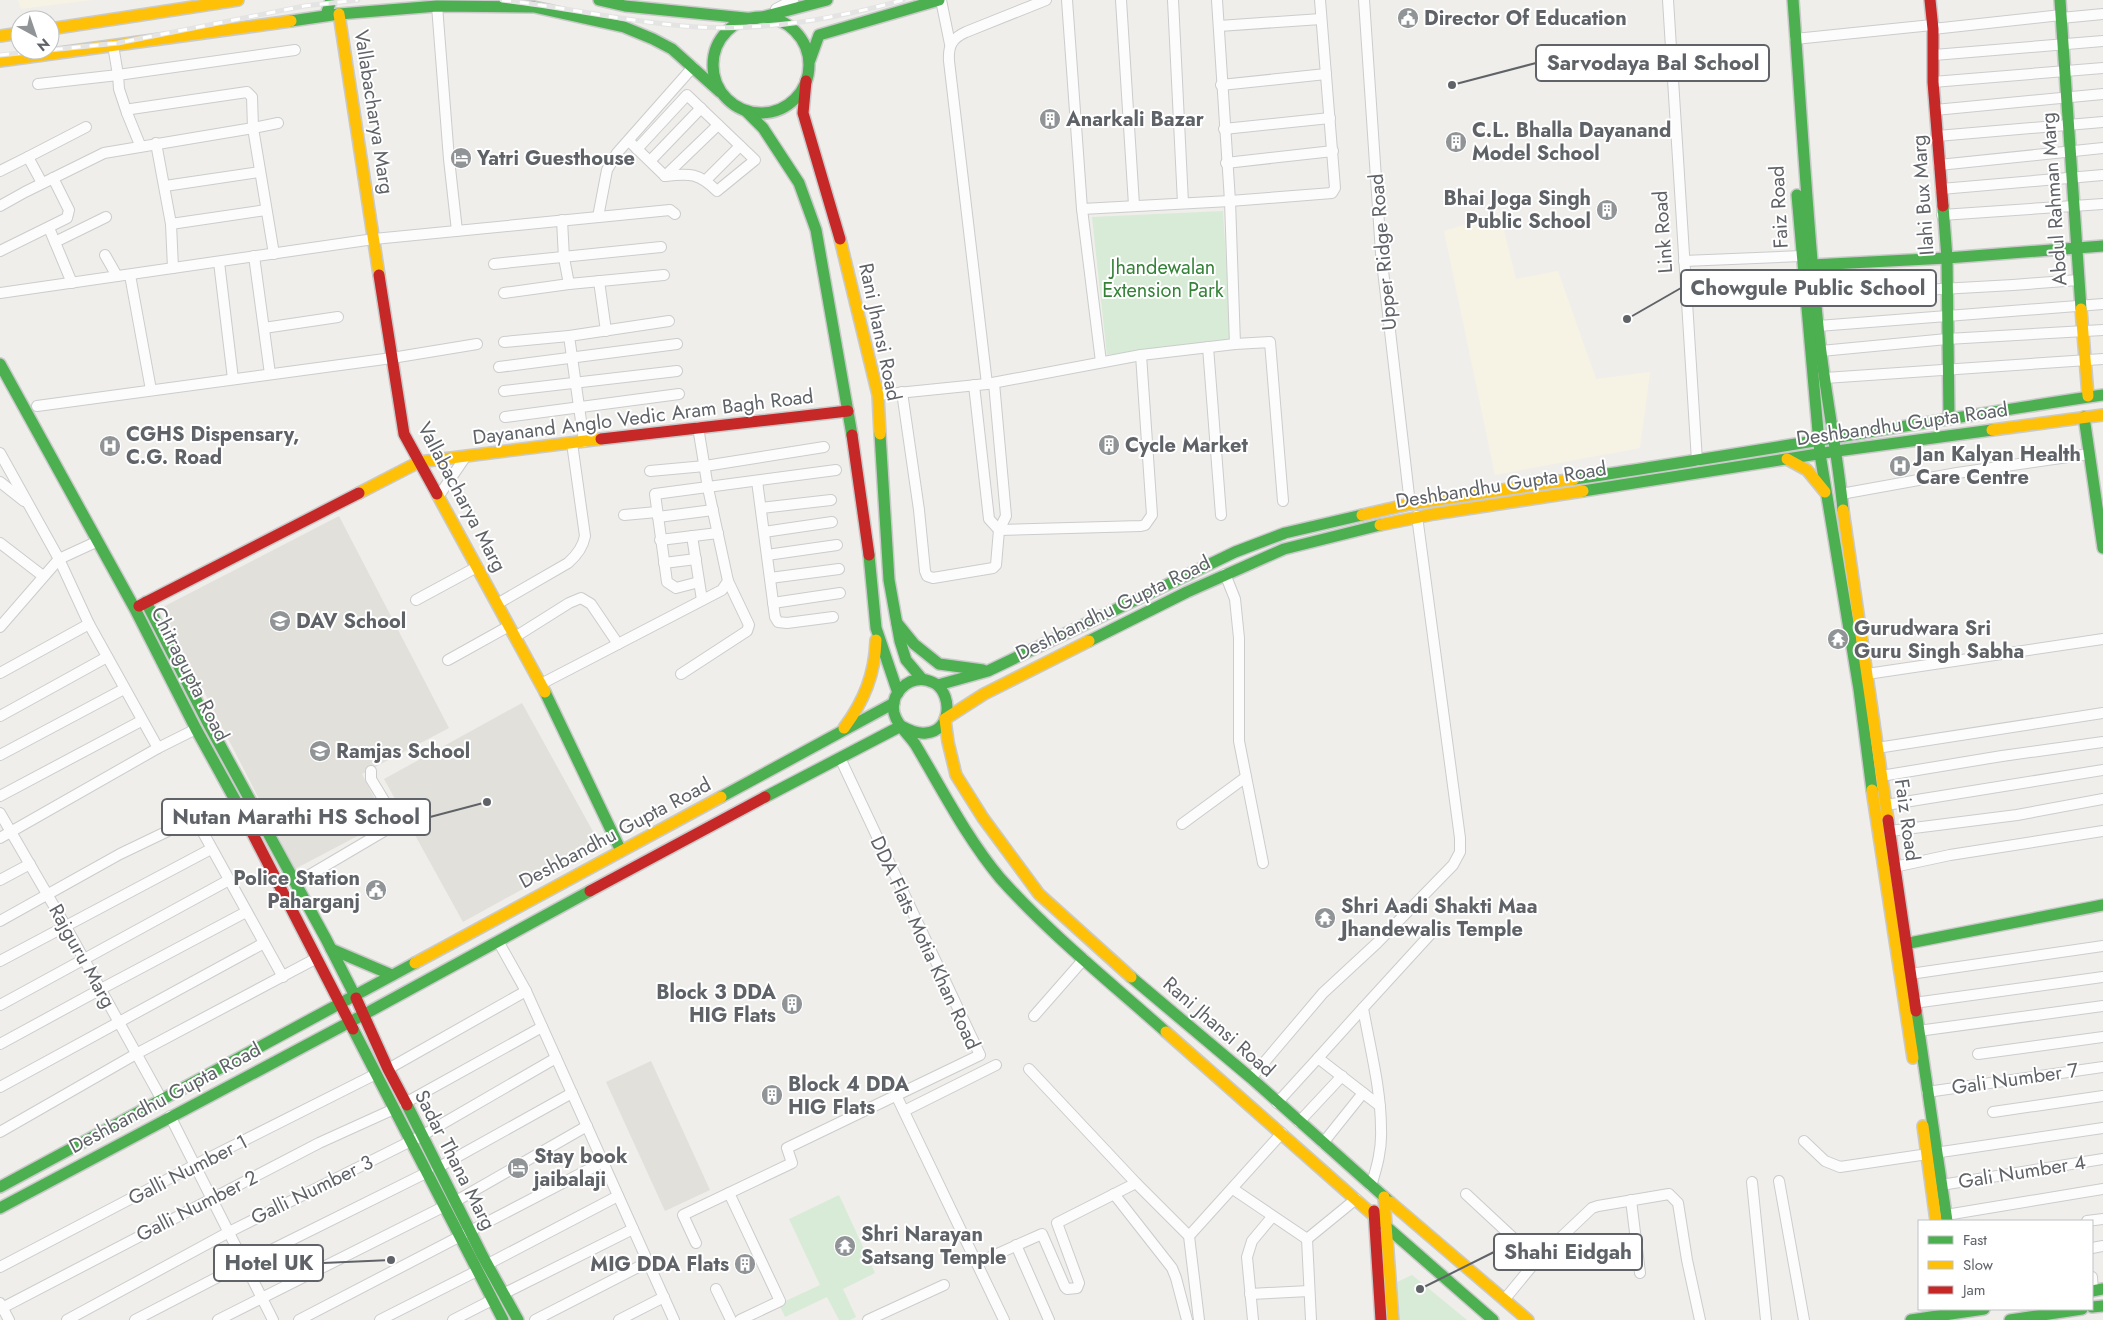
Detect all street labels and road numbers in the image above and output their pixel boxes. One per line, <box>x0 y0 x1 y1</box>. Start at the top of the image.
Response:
street label: Vallabacharya Marg <box>347 28 401 196</box>
street label: Abdul Rahman Marg <box>2033 111 2075 287</box>
street label: Ilahi Bux Marg <box>1904 134 1942 256</box>
street label: Faiz Road <box>1762 165 1796 249</box>
street label: Upper Ridge Road <box>1362 172 1404 332</box>
street label: Link Road <box>1646 190 1680 274</box>
street label: Rani Jhansi Road <box>851 260 909 404</box>
street label: Dayanand Anglo Vedic Aram Bagh Road <box>471 382 815 452</box>
street label: Deshbandhu Gupta Road <box>1794 395 2010 453</box>
street label: Vallabacharya Marg <box>410 417 514 577</box>
street label: Deshbandhu Gupta Road <box>1393 454 1609 516</box>
street label: Deshbandhu Gupta Road <box>1011 548 1215 668</box>
street label: Chitragupta Road <box>144 602 236 746</box>
street label: Deshbandhu Gupta Road <box>514 770 716 896</box>
street label: Faiz Road <box>1887 777 1927 863</box>
street label: DDA Flats Motia Khan Road <box>863 831 987 1055</box>
street label: Rajguru Marg <box>41 899 123 1013</box>
street label: Rani Jhansi Road <box>1157 970 1281 1084</box>
street label: Deshbandhu Gupta Road <box>64 1035 266 1161</box>
street label: Gali Number 7 <box>1950 1056 2081 1102</box>
street label: Sadar Thana Marg <box>407 1085 503 1235</box>
street label: Galli Number 1 <box>123 1127 253 1213</box>
street label: Galli Number 3 <box>246 1148 378 1232</box>
street label: Gali Number 4 <box>1956 1148 2088 1196</box>
street label: Galli Number 2 <box>131 1163 263 1249</box>

